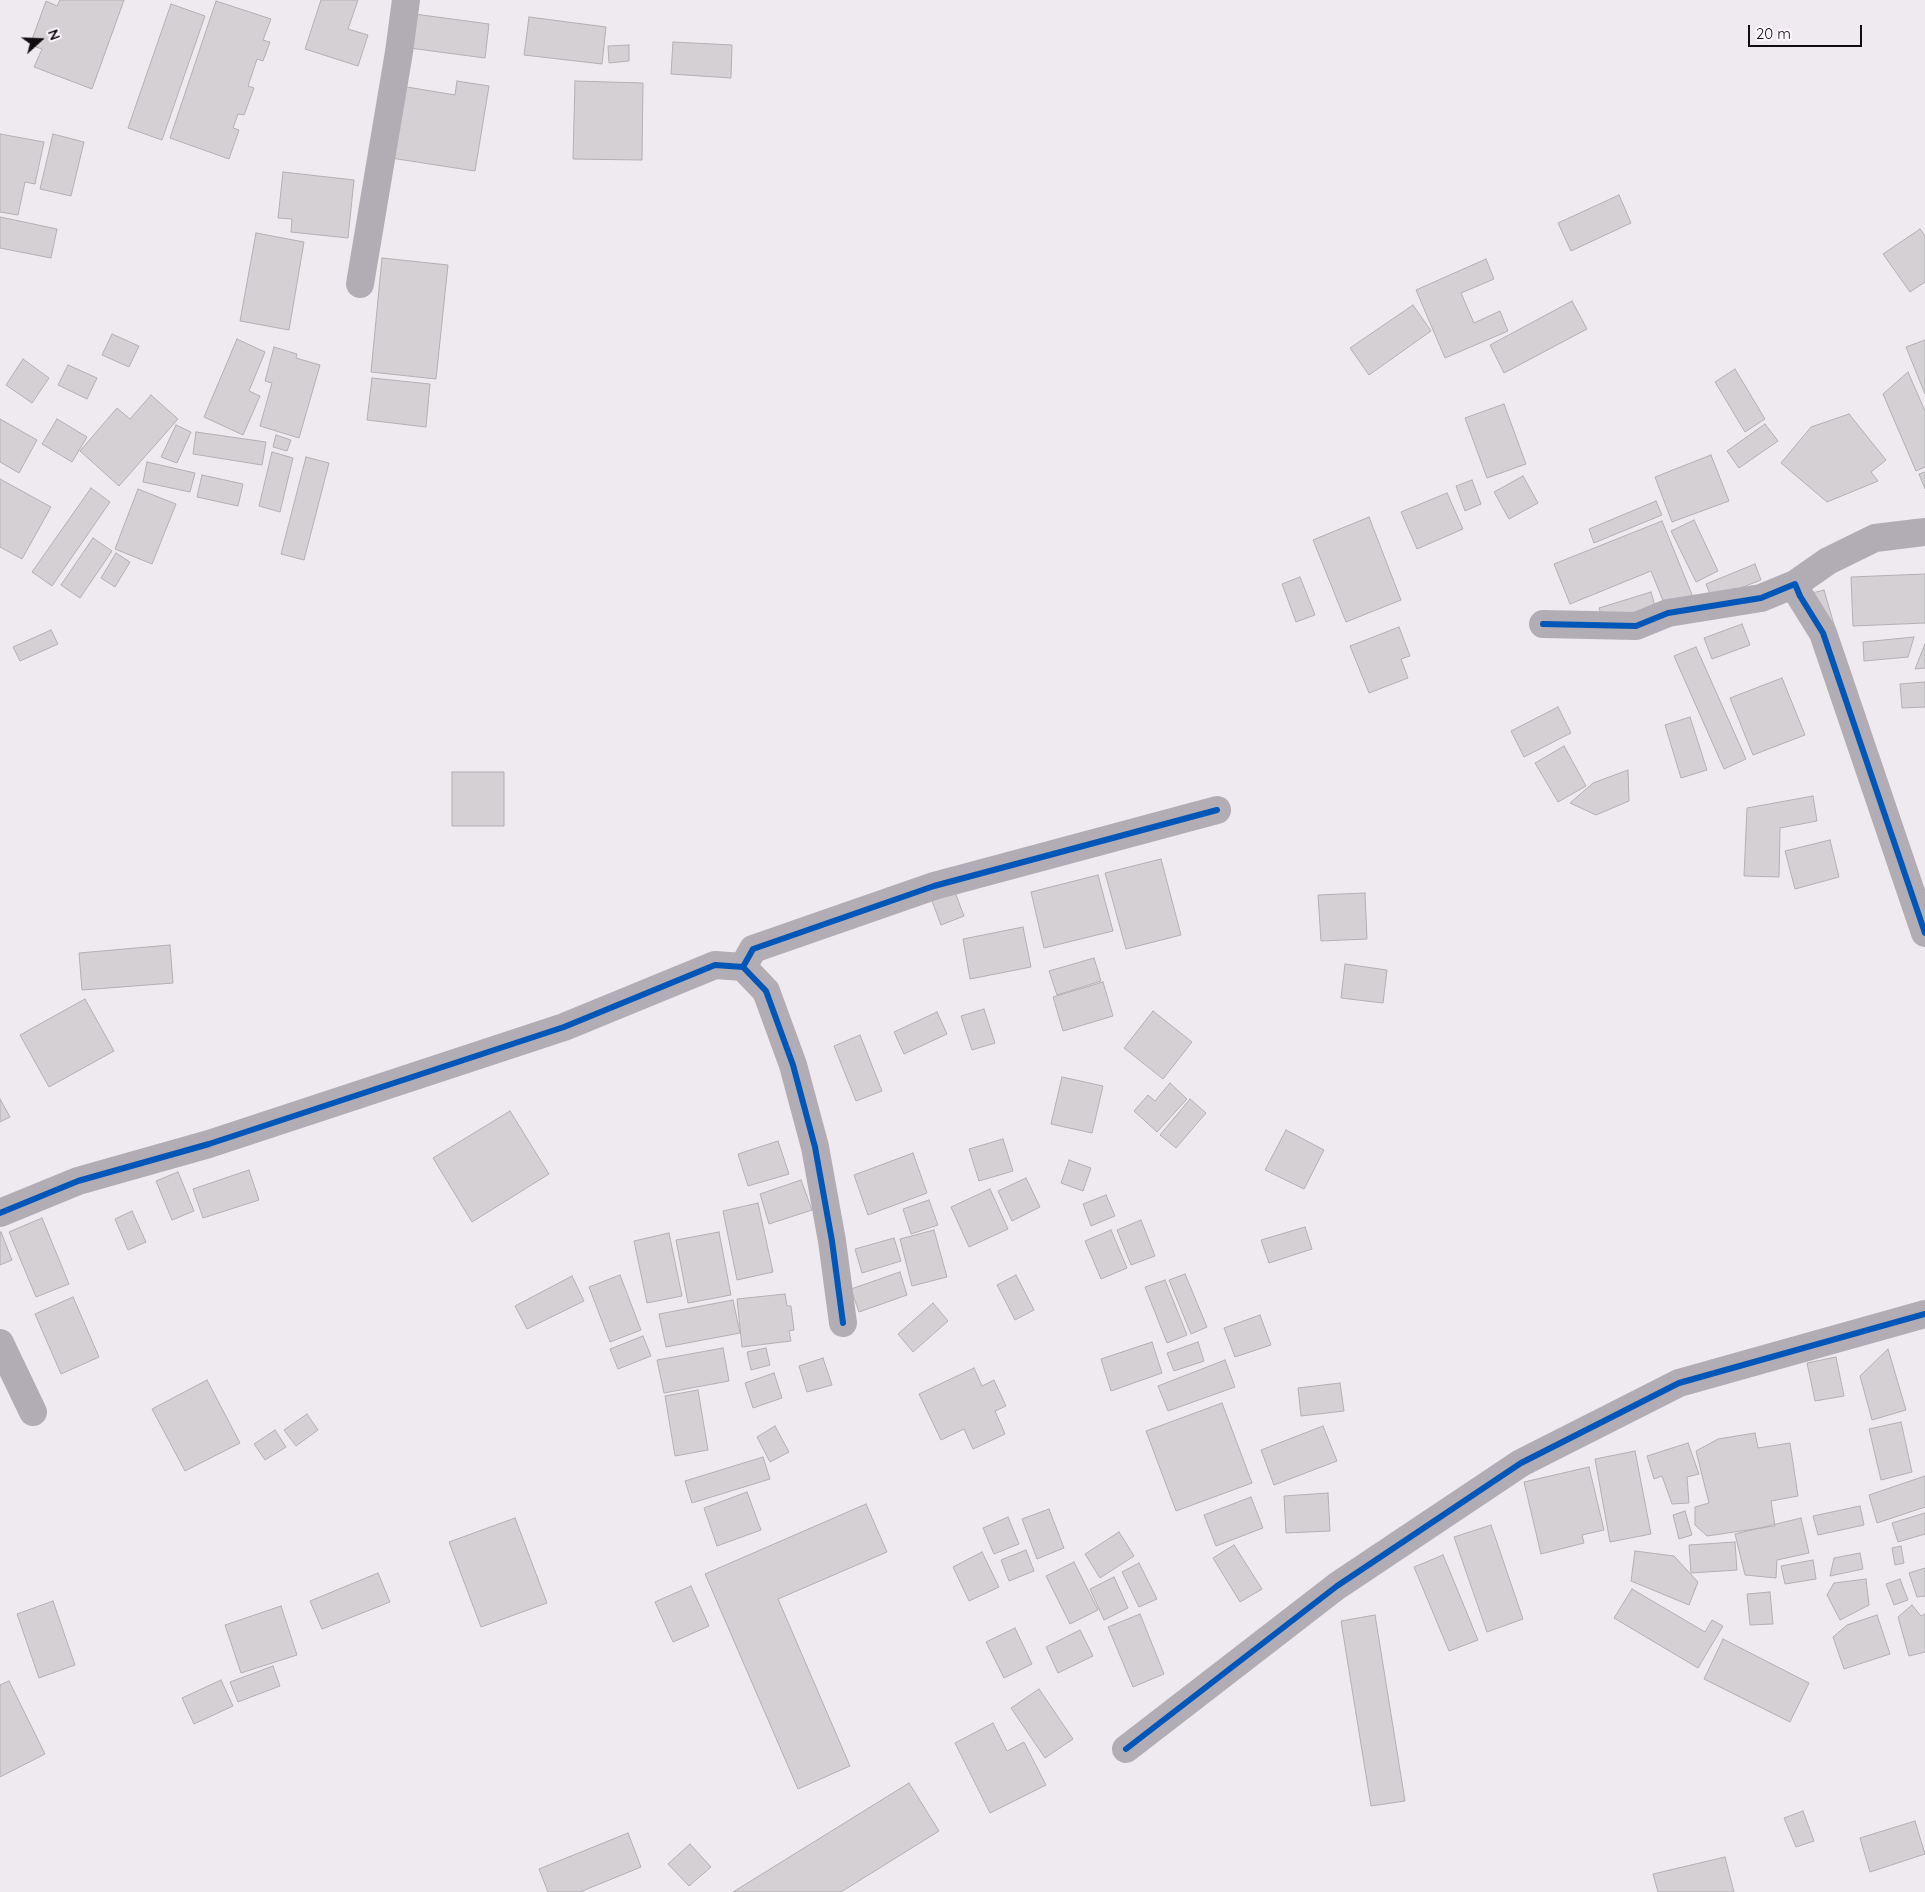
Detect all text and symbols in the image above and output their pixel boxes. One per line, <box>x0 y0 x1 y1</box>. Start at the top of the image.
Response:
north arrow <box>15 15 65 65</box>
scale bar <box>1750 15 1864 47</box>
text: 20 m <box>1756 24 1791 43</box>
text: N <box>44 27 64 43</box>

